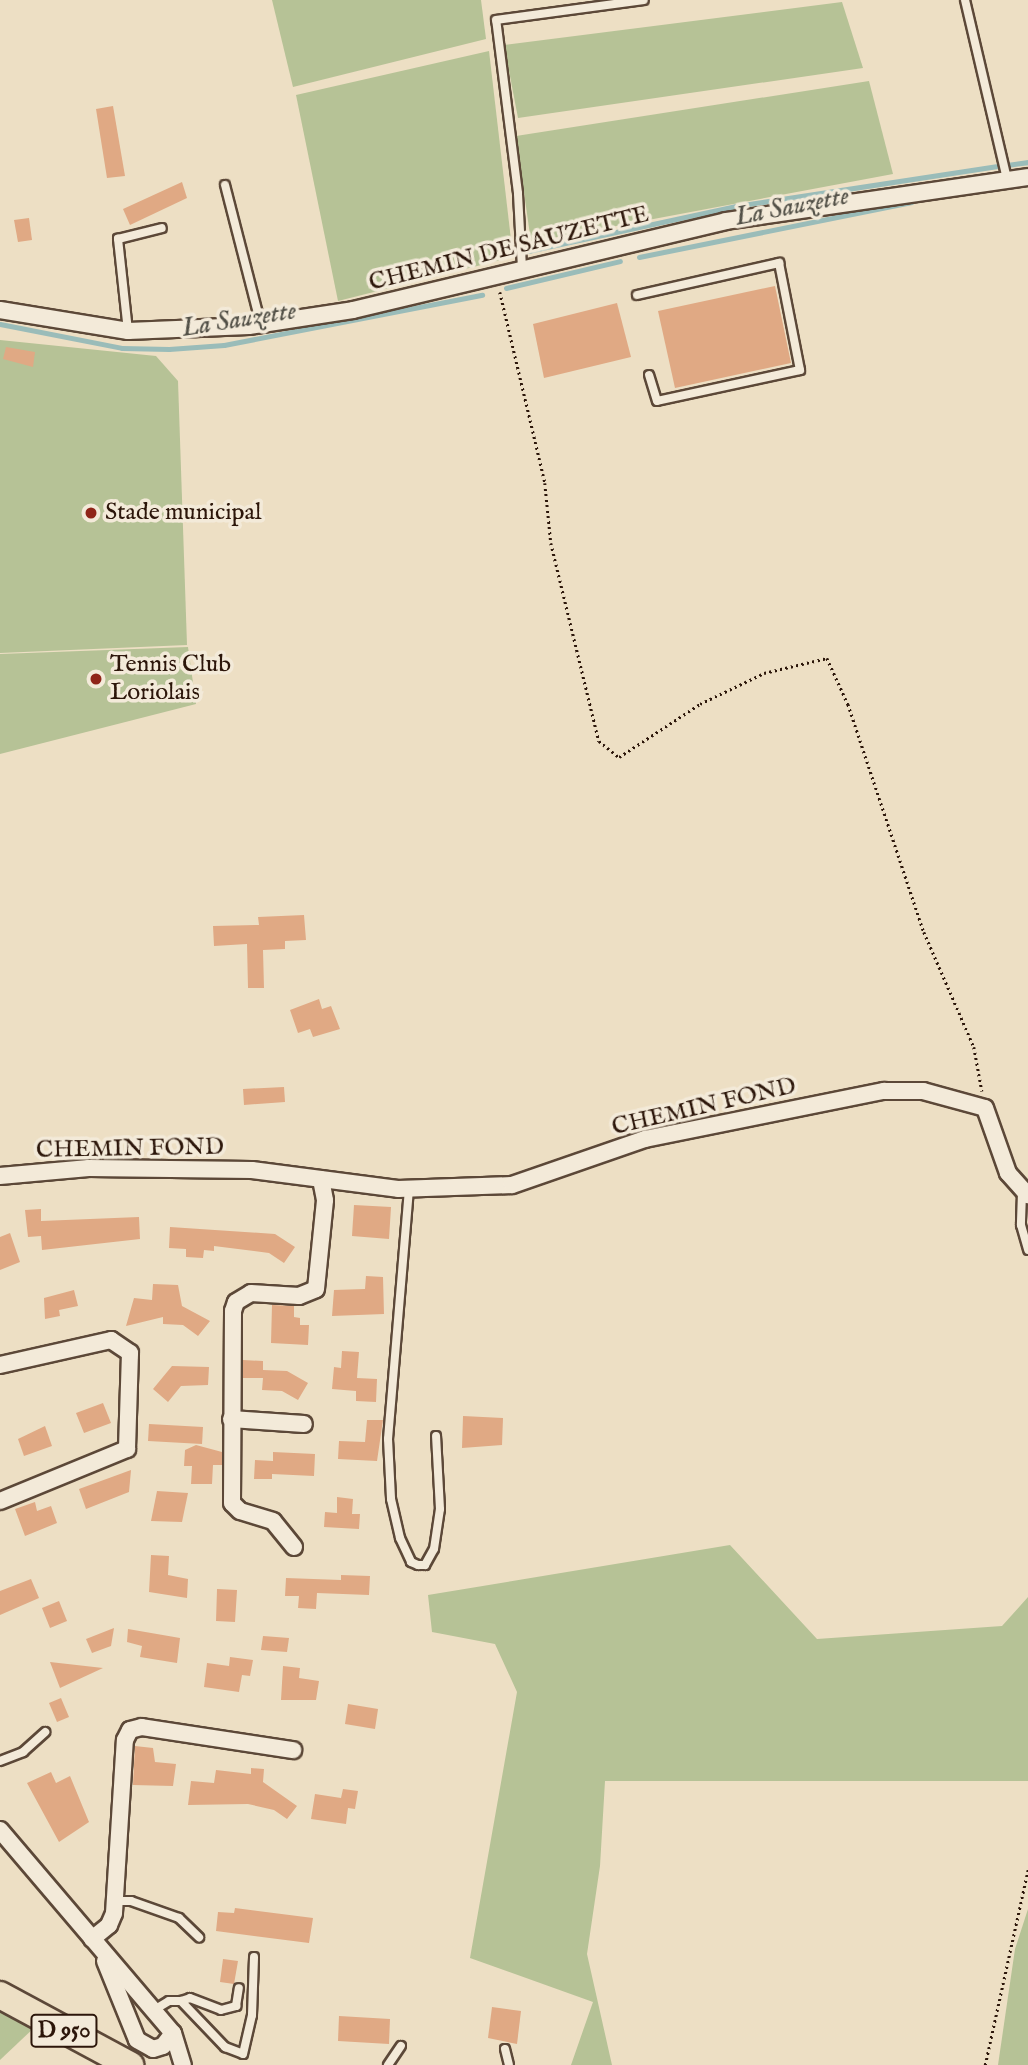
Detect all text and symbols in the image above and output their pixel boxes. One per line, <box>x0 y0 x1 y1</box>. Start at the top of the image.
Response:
water label: La Sauzette <box>733 181 851 233</box>
street label: CHEMIN DE SAUZETTE <box>366 200 652 298</box>
water label: La Sauzette <box>180 296 298 344</box>
place label: Stade municipal <box>105 499 261 527</box>
marker: Stade municipal <box>83 505 99 521</box>
place label: Tennis Club Loriolais <box>110 651 231 707</box>
marker: Tennis Club Loriolais <box>88 671 104 687</box>
street label: CHEMIN FOND <box>609 1072 799 1142</box>
street label: CHEMIN FOND <box>36 1133 224 1165</box>
road number: D 950 <box>29 2012 99 2050</box>

